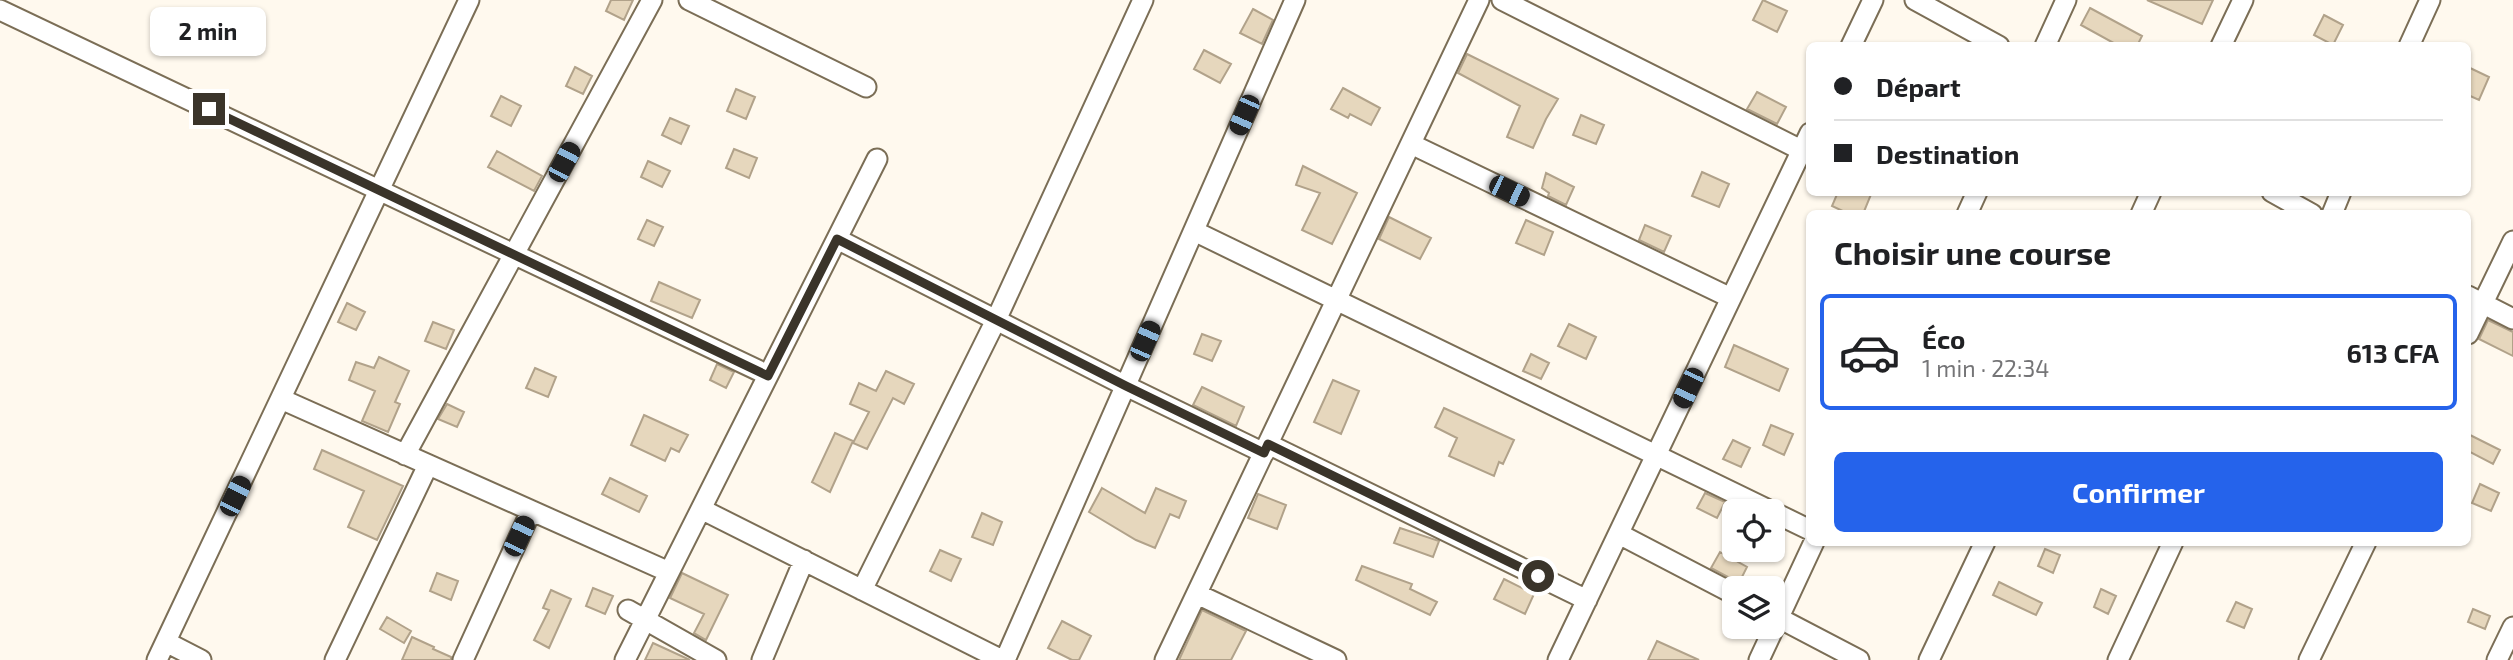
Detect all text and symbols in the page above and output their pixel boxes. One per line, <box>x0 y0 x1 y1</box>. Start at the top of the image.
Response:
callout: 2 min <box>151 7 267 56</box>
text: 2 min <box>179 17 237 45</box>
text: Départ <box>1876 71 1961 102</box>
car <box>1226 92 1263 138</box>
route end <box>193 93 225 125</box>
text: Destination <box>1876 138 2019 169</box>
car <box>545 139 584 185</box>
car <box>1486 172 1533 210</box>
text: Choisir une course <box>1834 233 2111 271</box>
car <box>1127 318 1164 364</box>
icon: car <box>1838 321 1901 384</box>
text: Éco <box>1922 323 1965 354</box>
text: 613 CFA <box>2347 337 2439 368</box>
text: 1 min · 22:34 <box>1922 354 2049 382</box>
car <box>1670 365 1707 411</box>
button: Confirmer <box>1834 452 2443 532</box>
car <box>217 473 254 519</box>
map controls <box>1722 499 1785 639</box>
button: locate <box>1722 499 1785 562</box>
car <box>501 513 538 559</box>
route start <box>1522 560 1554 592</box>
button: layers <box>1722 576 1785 639</box>

